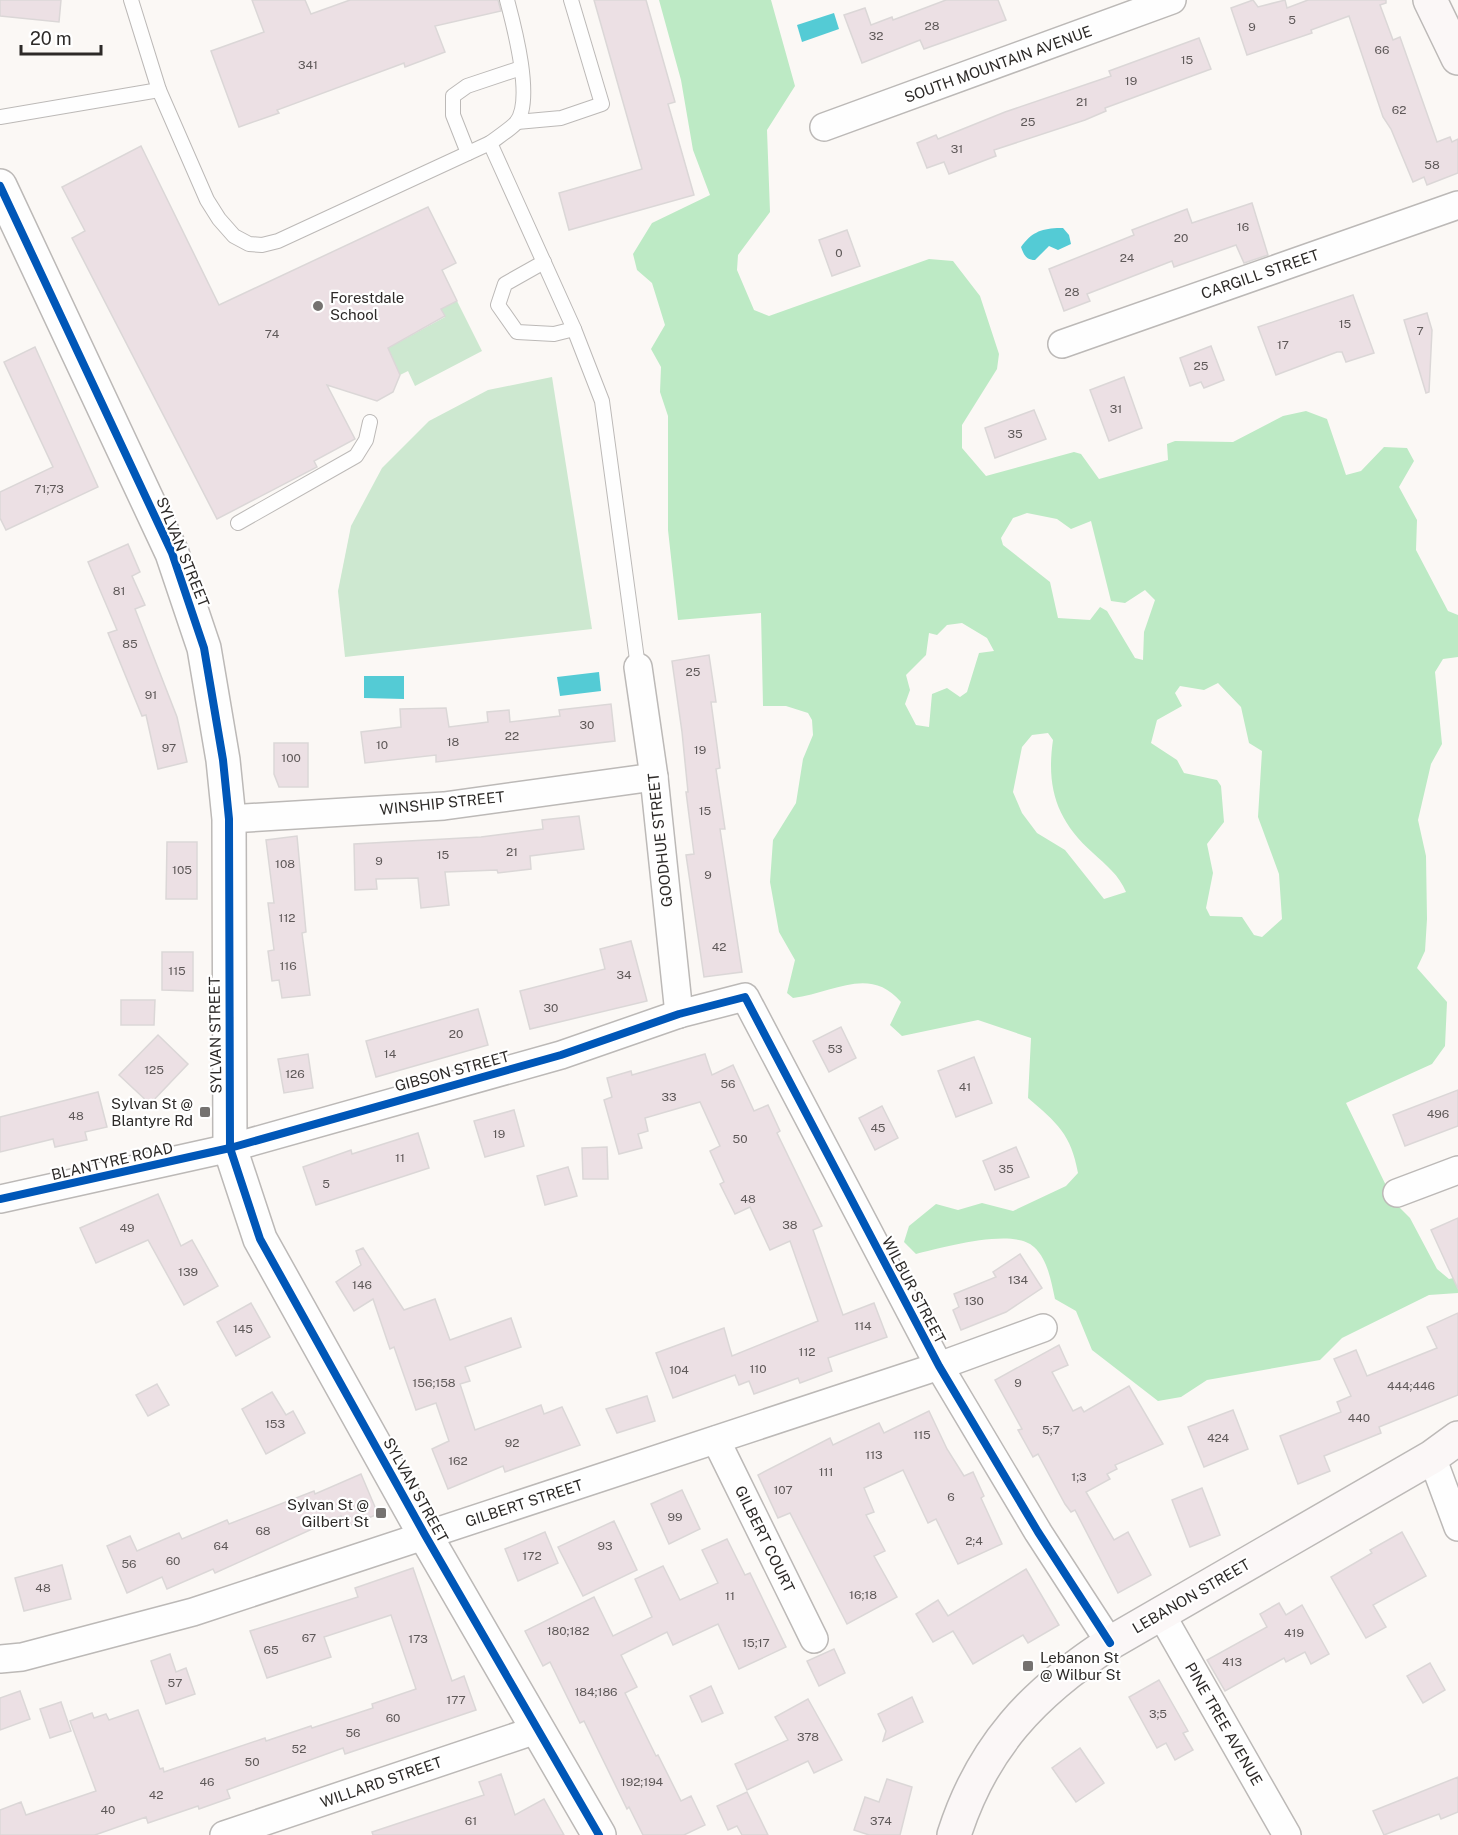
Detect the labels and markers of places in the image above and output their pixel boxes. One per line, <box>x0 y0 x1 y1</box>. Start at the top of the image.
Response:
place label: Forestdale School <box>330 289 404 323</box>
marker: Forestdale School <box>311 299 325 313</box>
place label: Sylvan St @ Blantyre Rd <box>111 1095 193 1129</box>
marker: Sylvan St @ Blantyre Rd <box>198 1105 212 1119</box>
place label: Sylvan St @ Gilbert St <box>287 1496 369 1530</box>
marker: Sylvan St @ Gilbert St <box>374 1506 388 1520</box>
place label: Lebanon St @ Wilbur St <box>1040 1649 1121 1683</box>
marker: Lebanon St @ Wilbur St <box>1021 1659 1035 1673</box>

